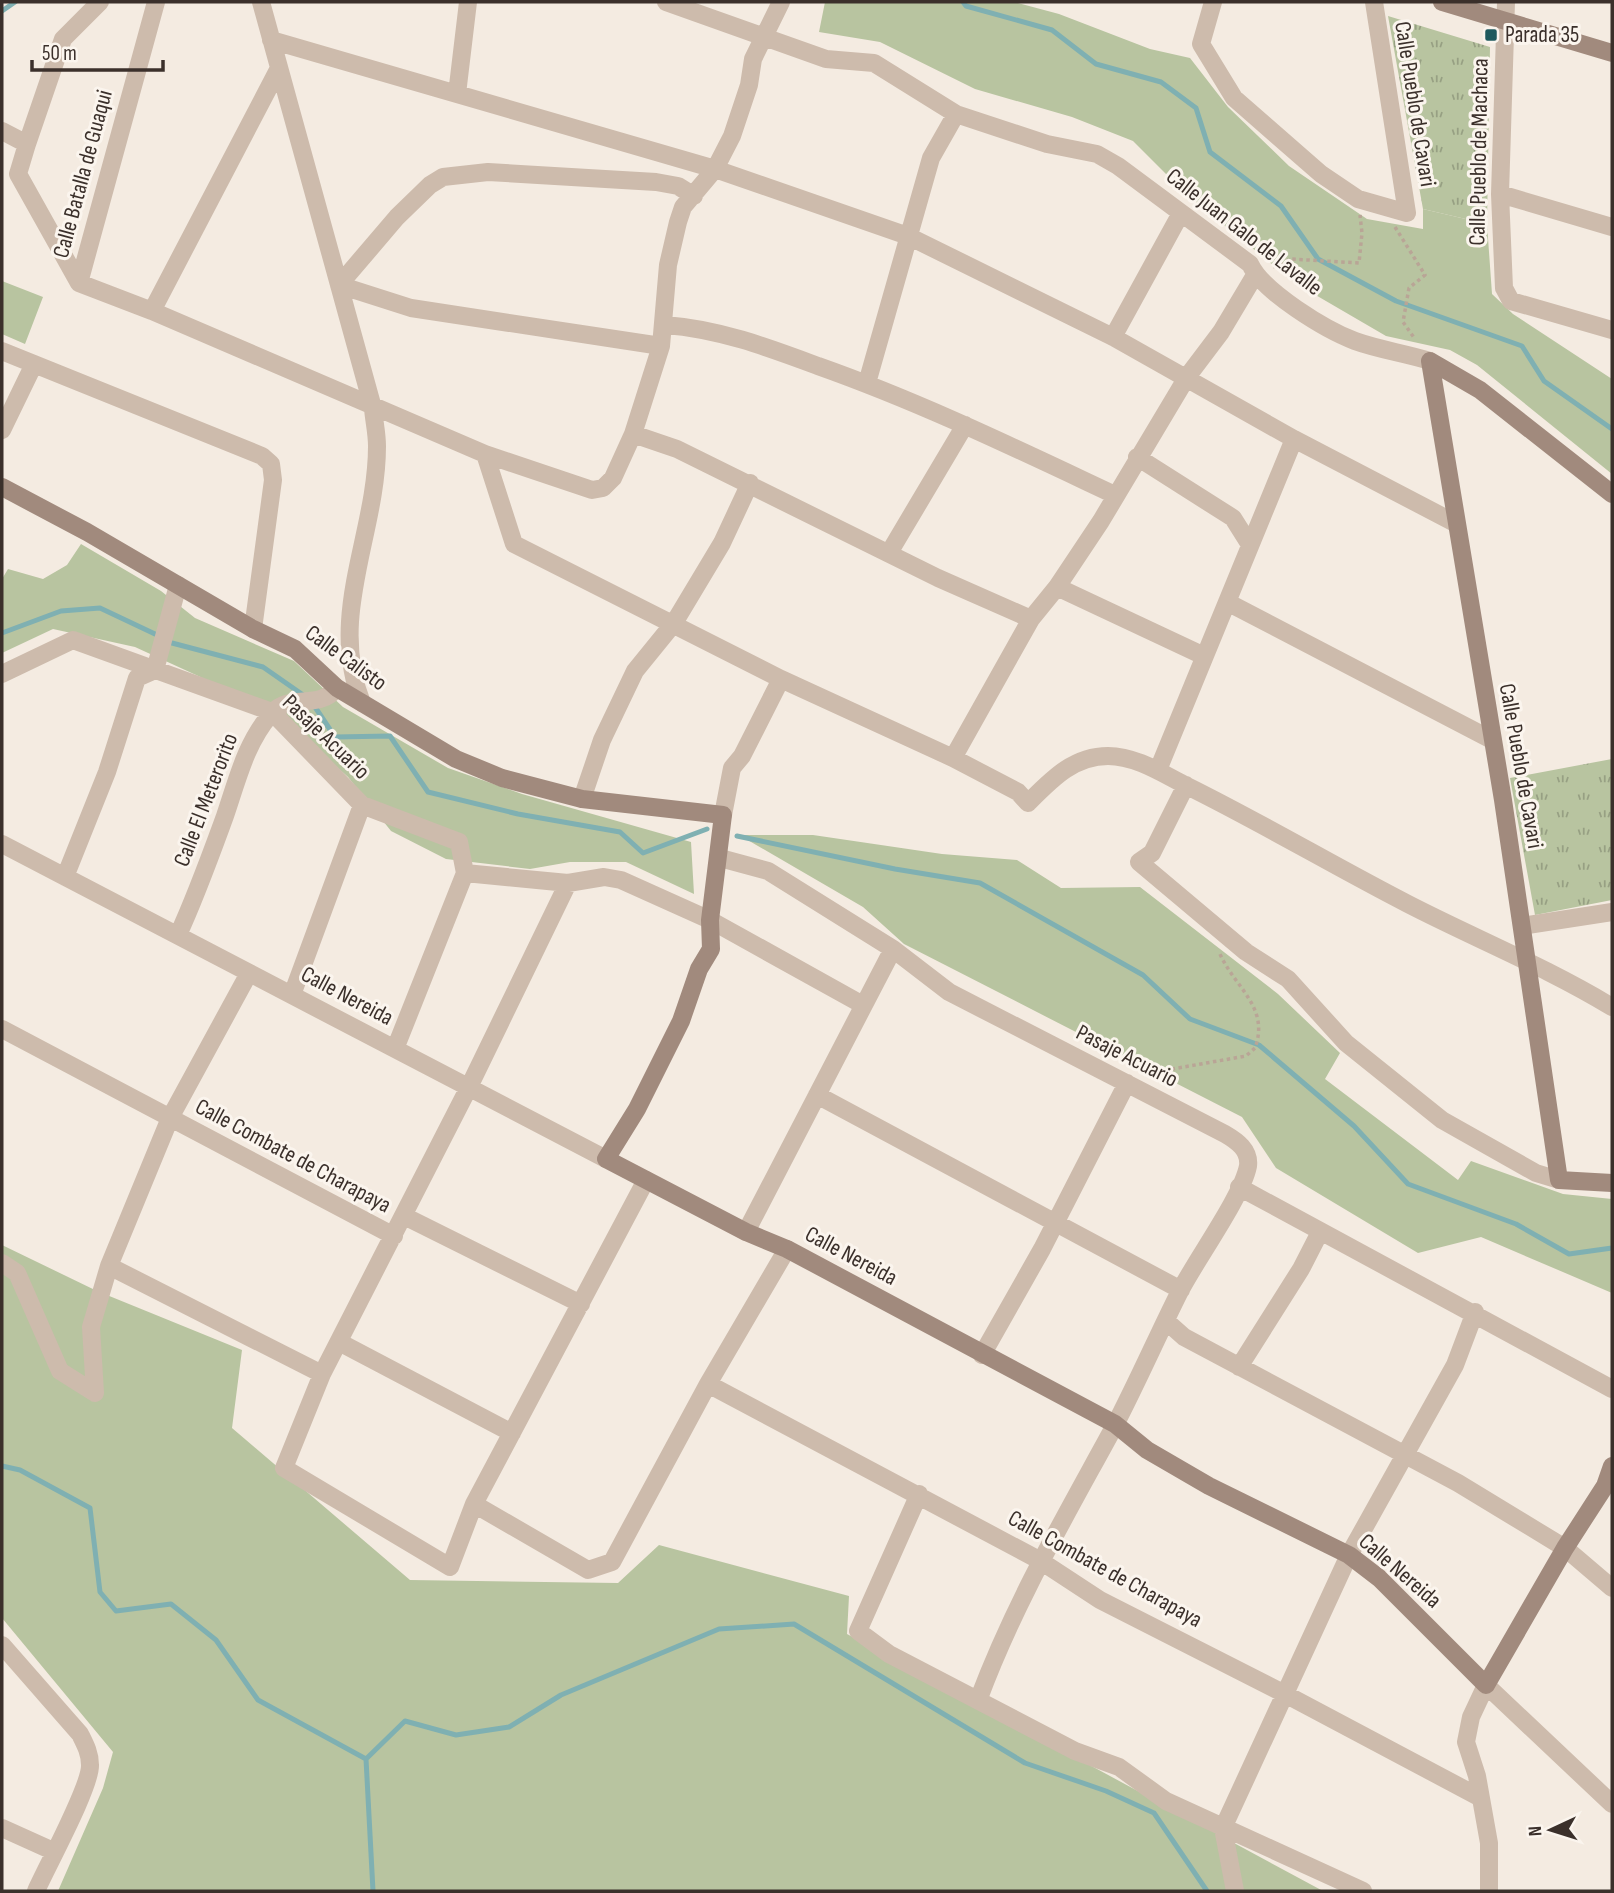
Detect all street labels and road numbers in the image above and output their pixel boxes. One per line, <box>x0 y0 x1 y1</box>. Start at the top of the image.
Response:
street label: Calle Pueblo de Cavari <box>1388 19 1442 189</box>
street label: Calle Pueblo de Machaca <box>1463 58 1495 246</box>
street label: Calle Batalla de Guaqui <box>47 87 119 261</box>
street label: Calle Juan Galo de Lavalle <box>1160 162 1328 302</box>
street label: Calle Calisto <box>300 619 392 697</box>
street label: Calle Pueblo de Cavari <box>1493 681 1549 851</box>
street label: Pasaje Acuario <box>277 689 375 785</box>
street label: Calle El Meterorito <box>168 729 244 871</box>
street label: Calle Nereida <box>296 960 398 1032</box>
street label: Pasaje Acuario <box>1071 1018 1183 1094</box>
street label: Calle Combate de Charapaya <box>190 1093 396 1219</box>
street label: Calle Nereida <box>800 1220 902 1292</box>
street label: Calle Combate de Charapaya <box>1003 1504 1207 1634</box>
street label: Calle Nereida <box>1353 1528 1447 1614</box>

